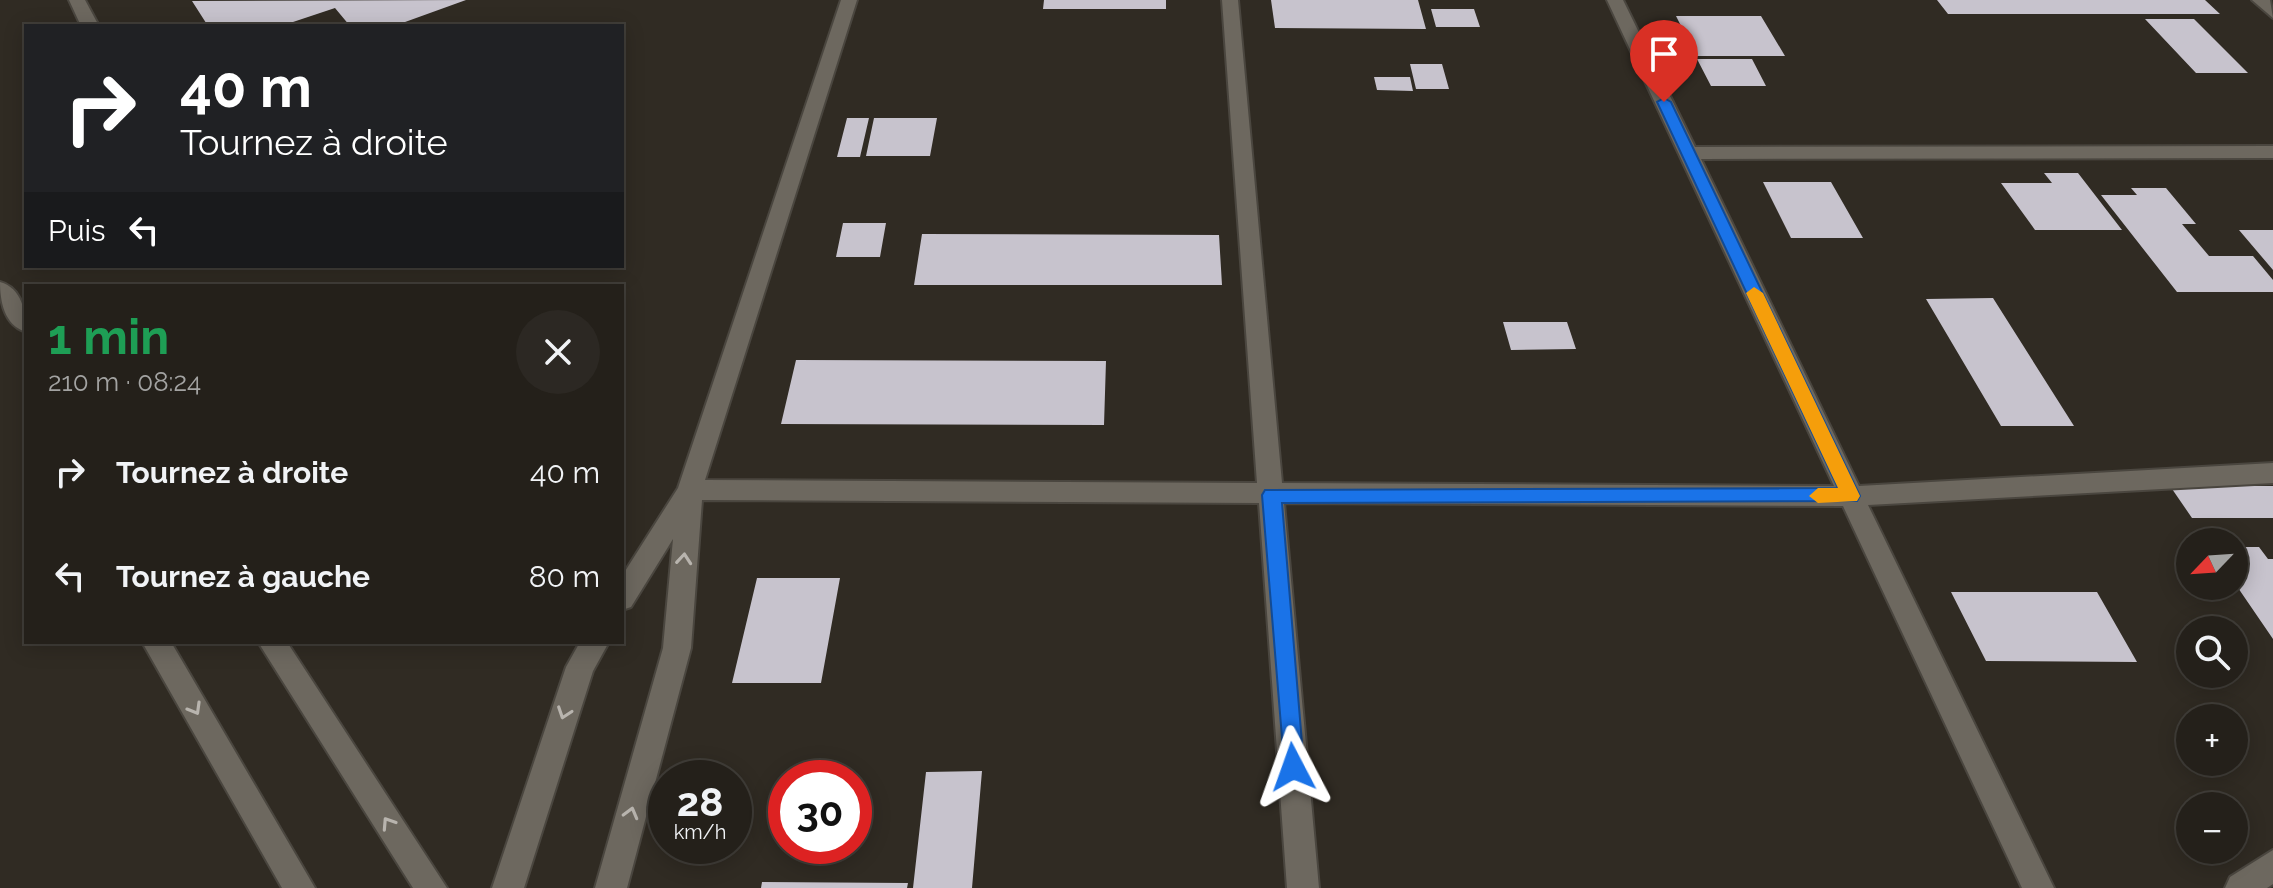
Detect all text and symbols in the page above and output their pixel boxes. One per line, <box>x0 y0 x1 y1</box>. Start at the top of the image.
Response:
pin <box>1630 20 1698 102</box>
icon: arrive <box>1642 32 1686 76</box>
text: 40 m <box>180 54 312 120</box>
icon: right <box>48 56 152 160</box>
text: Tournez à droite <box>180 121 448 163</box>
icon: left <box>122 208 166 252</box>
text: Puis <box>48 213 106 248</box>
text: 1 min <box>48 309 169 365</box>
button: close <box>516 310 600 394</box>
text: 210 m · 08:24 <box>48 367 201 397</box>
icon: right <box>48 450 92 494</box>
text: Tournez à droite <box>116 455 348 490</box>
text: 40 m <box>530 455 600 490</box>
north arrow <box>2176 528 2248 600</box>
map controls <box>2176 528 2248 864</box>
one-way arrow <box>675 552 692 565</box>
icon: left <box>48 554 92 598</box>
text: Tournez à gauche <box>116 559 370 594</box>
text: 80 m <box>529 559 600 594</box>
button: search <box>2176 616 2248 688</box>
one-way arrow <box>185 700 201 715</box>
button: + <box>2176 704 2248 776</box>
one-way arrow <box>558 705 574 719</box>
position arrow <box>1251 725 1335 809</box>
speed limit sign: 30 <box>768 760 872 864</box>
text: 28 <box>677 778 723 825</box>
button: − <box>2176 792 2248 864</box>
one-way arrow <box>622 806 639 820</box>
one-way arrow <box>383 817 398 831</box>
text: km/h <box>674 820 726 844</box>

